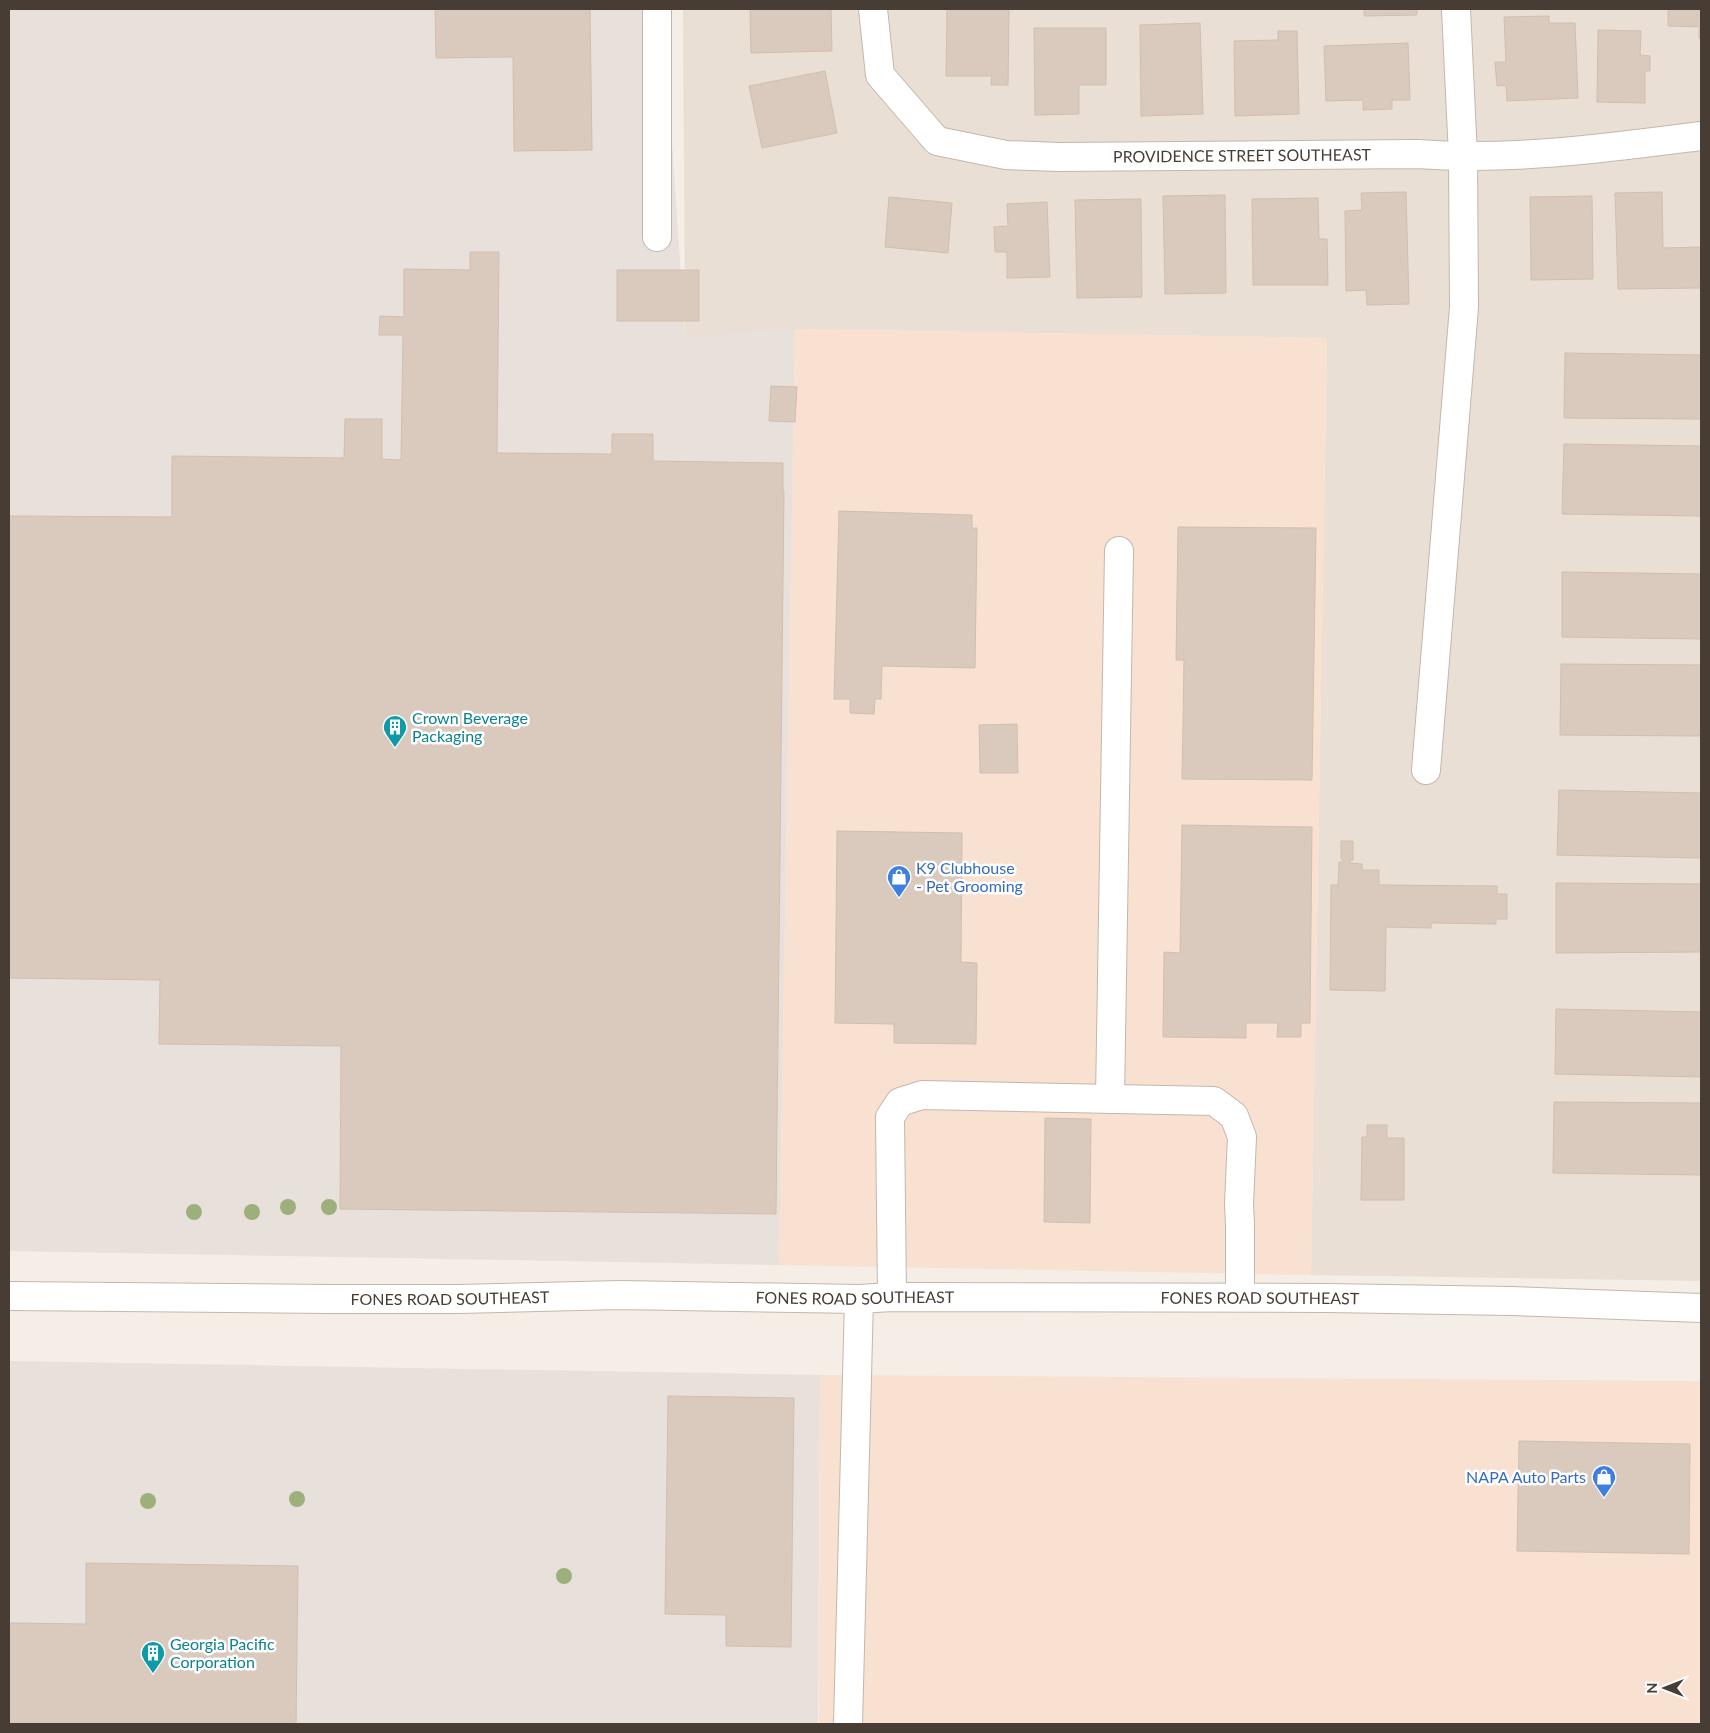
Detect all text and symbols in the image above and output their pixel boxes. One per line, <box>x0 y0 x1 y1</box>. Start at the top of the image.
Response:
street label: PROVIDENCE STREET SOUTHEAST <box>1113 144 1372 166</box>
place label: Crown Beverage Packaging <box>412 708 528 745</box>
building icon: Crown Beverage Packaging <box>382 714 408 748</box>
place label: K9 Clubhouse - Pet Grooming <box>916 858 1023 895</box>
shop icon: K9 Clubhouse - Pet Grooming <box>886 864 912 898</box>
street label: FONES ROAD SOUTHEAST <box>351 1287 550 1308</box>
street label: FONES ROAD SOUTHEAST <box>755 1287 955 1308</box>
street label: FONES ROAD SOUTHEAST <box>1160 1288 1360 1308</box>
shop icon: NAPA Auto Parts <box>1591 1464 1617 1498</box>
place label: NAPA Auto Parts <box>1466 1467 1586 1486</box>
place label: Georgia Pacific Corporation <box>170 1634 275 1671</box>
building icon: Georgia Pacific Corporation <box>140 1640 166 1674</box>
north arrow <box>1640 1663 1690 1713</box>
text: N <box>1643 1683 1660 1693</box>

